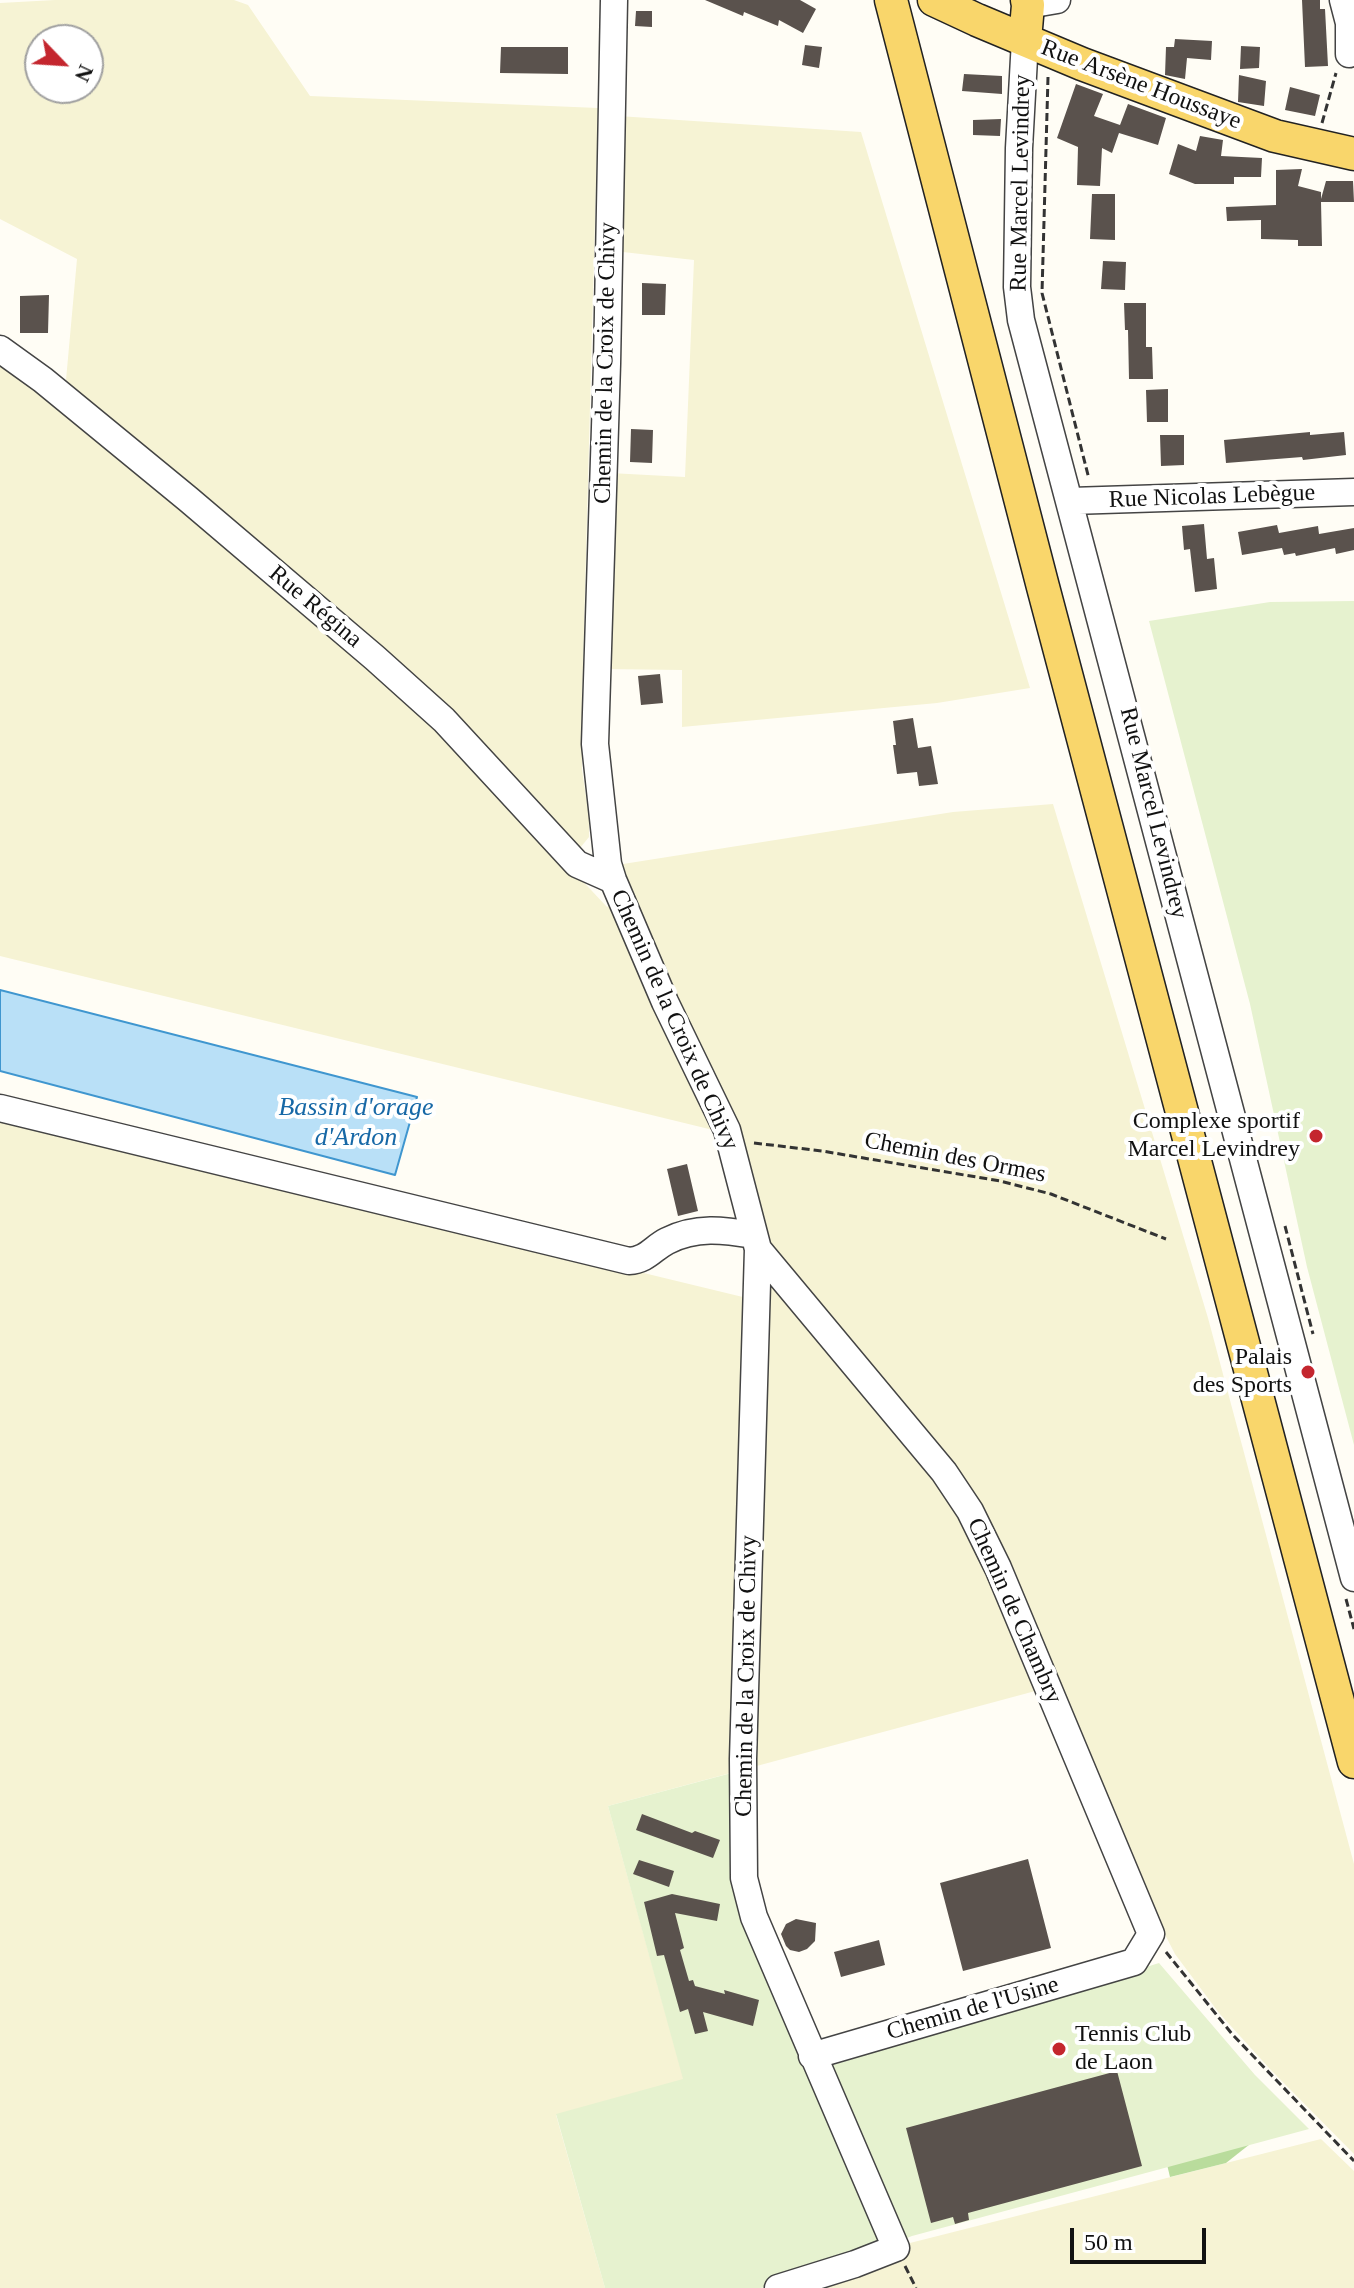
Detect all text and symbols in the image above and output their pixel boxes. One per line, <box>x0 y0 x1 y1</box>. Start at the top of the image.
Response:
north arrow <box>24 24 104 104</box>
street label: Rue Arsène Houssaye <box>1037 34 1245 136</box>
text: N <box>70 61 99 86</box>
street label: Rue Marcel Levindrey <box>1005 74 1037 292</box>
street label: Chemin de la Croix de Chivy <box>589 222 623 504</box>
street label: Rue Nicolas Lebègue <box>1108 479 1316 515</box>
street label: Rue Régina <box>263 560 367 654</box>
street label: Rue Marcel Levindrey <box>1113 704 1193 922</box>
street label: Chemin de la Croix de Chivy <box>604 885 744 1155</box>
water label: Bassin d'orage d'Ardon <box>278 1092 434 1154</box>
place label: Complexe sportif Marcel Levindrey <box>1127 1108 1300 1164</box>
street label: Chemin des Ormes <box>862 1126 1048 1190</box>
marker: Complexe sportif Marcel Levindrey <box>1307 1127 1325 1145</box>
place label: Palais des Sports <box>1193 1344 1292 1400</box>
marker: Palais des Sports <box>1299 1363 1317 1381</box>
street label: Chemin de Chambry <box>960 1514 1068 1708</box>
street label: Chemin de la Croix de Chivy <box>730 1535 764 1817</box>
street label: Chemin de l'Usine <box>884 1971 1062 2047</box>
place label: Tennis Club de Laon <box>1075 2021 1191 2077</box>
marker: Tennis Club de Laon <box>1050 2040 1068 2058</box>
scale bar <box>1074 2212 1210 2262</box>
text: 50 m <box>1084 2229 1133 2255</box>

